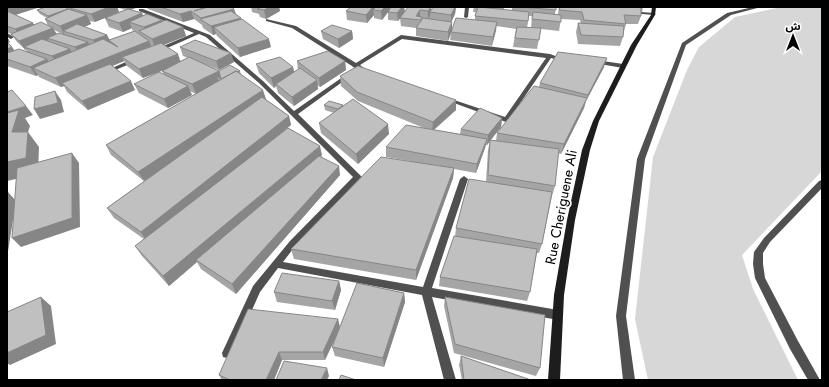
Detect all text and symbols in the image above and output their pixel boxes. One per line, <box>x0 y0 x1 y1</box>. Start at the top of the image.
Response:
north arrow <box>773 16 813 56</box>
text: ش <box>785 18 801 34</box>
street label: Rue Cheriguene Ali <box>540 148 582 266</box>

